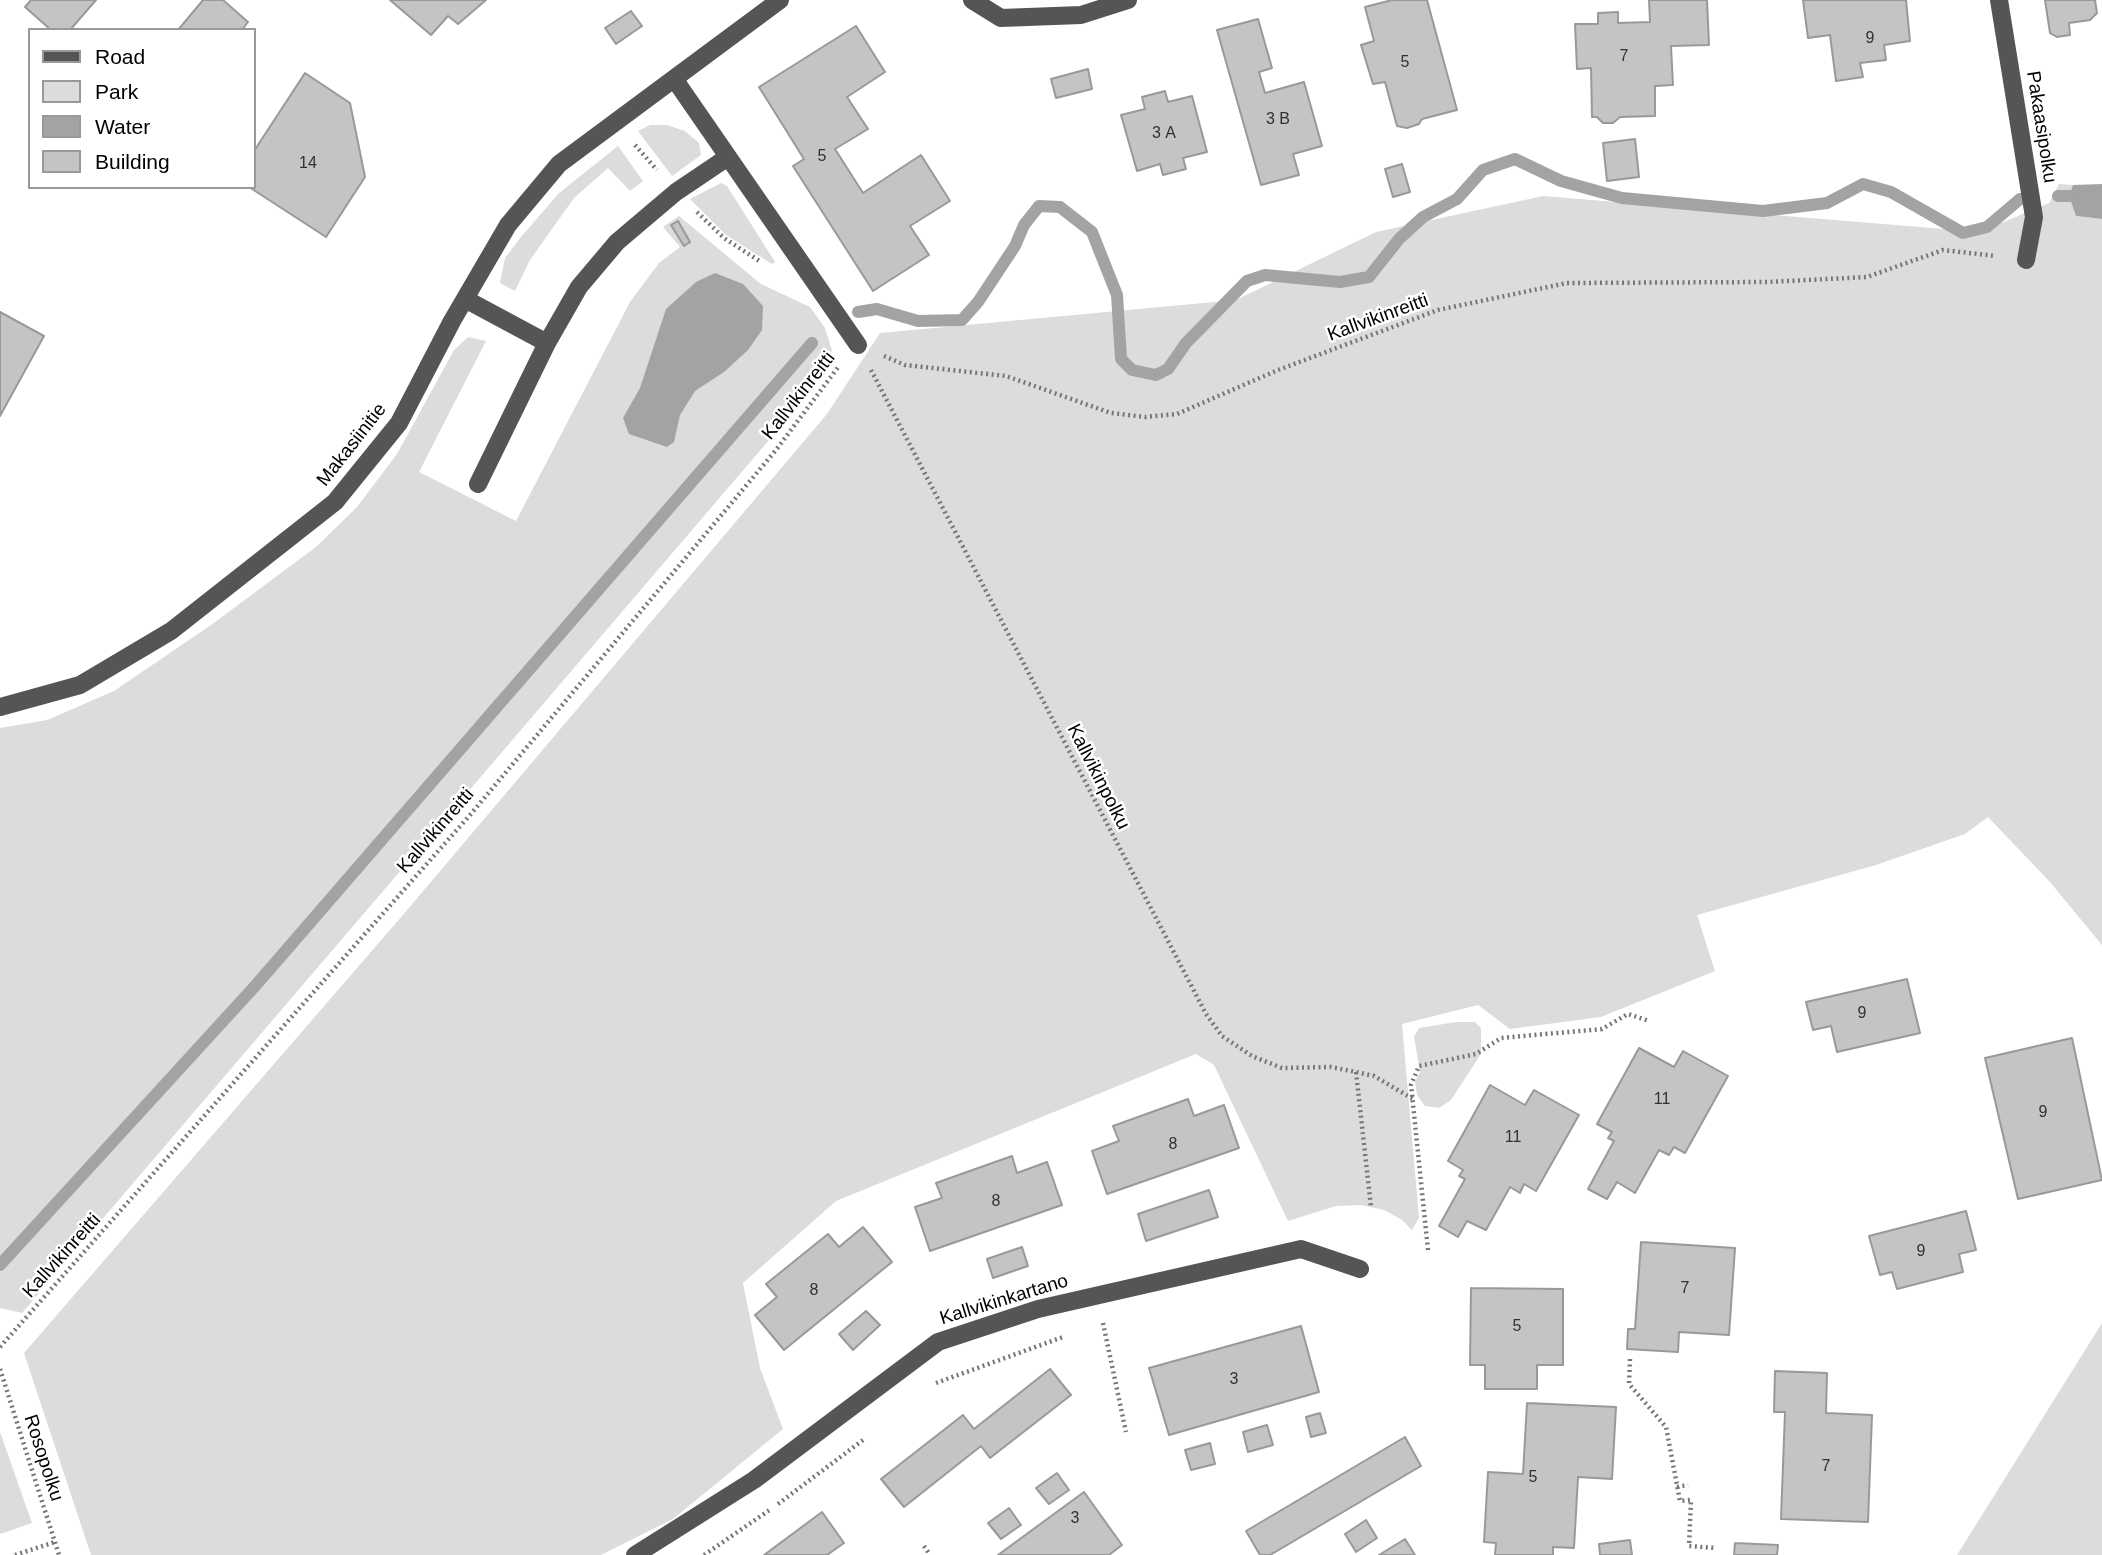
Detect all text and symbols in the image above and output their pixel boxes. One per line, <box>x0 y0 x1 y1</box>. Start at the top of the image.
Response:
legend <box>28 28 256 189</box>
house number: 9 <box>1866 29 1874 49</box>
text: Road <box>95 45 145 68</box>
house number: 7 <box>1620 47 1628 67</box>
house number: 5 <box>1401 53 1409 73</box>
street label: Pakaasipolku <box>2021 69 2061 185</box>
text: Park <box>95 80 138 103</box>
house number: 3 B <box>1266 110 1290 130</box>
text: Water <box>95 115 150 138</box>
house number: 3 A <box>1152 124 1176 144</box>
house number: 5 <box>818 147 826 167</box>
text: Building <box>95 150 170 173</box>
house number: 14 <box>299 154 317 174</box>
street label: Kallvikinreitti <box>1324 289 1432 347</box>
street label: Kallvikinreitti <box>758 347 840 445</box>
street label: Makasiinitie <box>312 399 392 491</box>
street label: Kallvikinpolku <box>1062 721 1134 833</box>
street label: Kallvikinreitti <box>393 784 479 878</box>
house number: 9 <box>1858 1004 1866 1024</box>
house number: 11 <box>1654 1090 1670 1110</box>
house number: 9 <box>2039 1103 2047 1123</box>
house number: 11 <box>1505 1128 1521 1148</box>
house number: 8 <box>1169 1135 1177 1155</box>
house number: 8 <box>992 1192 1000 1212</box>
street label: Kallvikinreitti <box>18 1209 106 1303</box>
house number: 9 <box>1917 1242 1925 1262</box>
street label: Kallvikinkartano <box>937 1270 1071 1330</box>
house number: 7 <box>1681 1279 1689 1299</box>
house number: 8 <box>810 1281 818 1301</box>
house number: 5 <box>1513 1317 1521 1337</box>
house number: 3 <box>1230 1370 1238 1390</box>
street label: Rosopolku <box>18 1412 68 1504</box>
house number: 7 <box>1822 1457 1830 1477</box>
house number: 5 <box>1529 1468 1537 1488</box>
house number: 3 <box>1071 1509 1079 1529</box>

